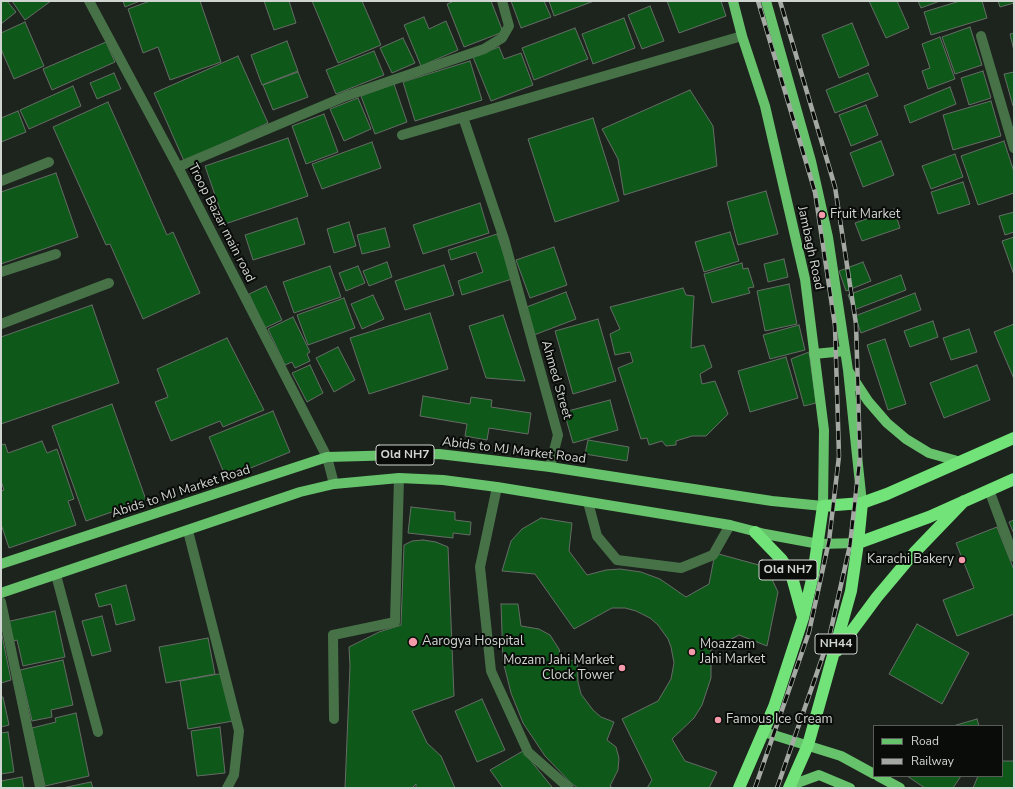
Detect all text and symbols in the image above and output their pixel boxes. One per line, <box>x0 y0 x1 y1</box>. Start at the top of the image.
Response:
street label: Troop Bazar main road <box>184 161 258 285</box>
street label: Jambagh Road <box>794 205 826 291</box>
place label: Fruit Market <box>830 207 900 223</box>
marker: Fruit Market <box>817 210 827 220</box>
street label: Ahmed Street <box>537 339 575 421</box>
street label: Abids to MJ Market Road <box>441 434 587 468</box>
road number: Old NH7 <box>376 445 434 465</box>
street label: Abids to MJ Market Road <box>110 462 252 522</box>
place label: Karachi Bakery <box>867 552 954 568</box>
marker: Karachi Bakery <box>957 555 967 565</box>
road number: Old NH7 <box>759 560 817 580</box>
place label: Aarogya Hospital <box>422 634 524 650</box>
road number: NH44 <box>815 634 857 654</box>
marker: Aarogya Hospital <box>407 636 419 648</box>
place label: Moazzam Jahi Market <box>700 637 765 668</box>
marker: Moazzam Jahi Market <box>687 647 697 657</box>
place label: Mozam Jahi Market Clock Tower <box>503 653 614 684</box>
marker: Mozam Jahi Market Clock Tower <box>617 663 627 673</box>
place label: Famous Ice Cream <box>726 712 833 728</box>
marker: Famous Ice Cream <box>713 715 723 725</box>
legend <box>873 725 1003 777</box>
text: Road <box>911 733 939 749</box>
text: Railway <box>911 753 954 769</box>

